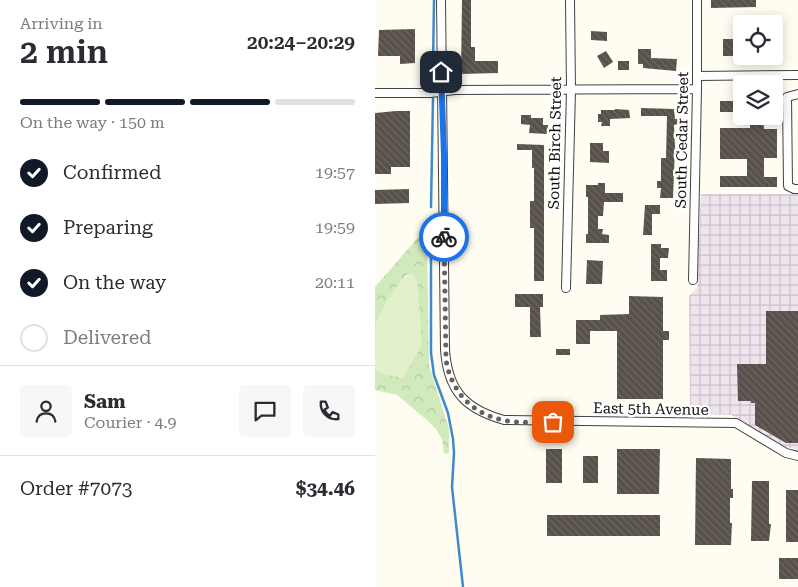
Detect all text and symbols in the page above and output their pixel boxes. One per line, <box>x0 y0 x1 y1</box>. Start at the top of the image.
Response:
text: Arriving in <box>20 14 103 33</box>
map controls <box>733 15 783 125</box>
button: locate <box>733 15 783 65</box>
text: 20:24–20:29 <box>247 31 355 54</box>
text: 2 min <box>20 33 108 71</box>
pin <box>420 51 462 93</box>
icon: home <box>427 58 455 86</box>
street label: South Cedar Street <box>672 71 692 209</box>
button: layers <box>733 75 783 125</box>
street label: South Birch Street <box>545 76 565 210</box>
text: On the way · 150 m <box>20 113 165 132</box>
icon: check <box>20 159 48 187</box>
text: Confirmed <box>63 161 161 184</box>
text: 19:57 <box>315 163 355 182</box>
courier <box>419 212 469 262</box>
icon: check <box>20 214 48 242</box>
text: Preparing <box>63 216 153 239</box>
text: 19:59 <box>315 218 355 237</box>
icon: bike <box>430 223 458 251</box>
icon: check <box>20 269 48 297</box>
text: On the way <box>63 271 166 294</box>
text: 20:11 <box>315 273 355 292</box>
text: Delivered <box>63 326 151 349</box>
button: person <box>20 385 72 437</box>
button: chat <box>239 385 291 437</box>
button: phone <box>303 385 355 437</box>
text: Sam <box>84 390 126 413</box>
street label: East 5th Avenue <box>593 399 709 419</box>
pin <box>532 401 574 443</box>
icon: bag <box>539 408 567 436</box>
text: Courier · 4.9 <box>84 413 177 432</box>
text: Order #7073 <box>20 477 132 500</box>
text: $34.46 <box>296 477 355 500</box>

